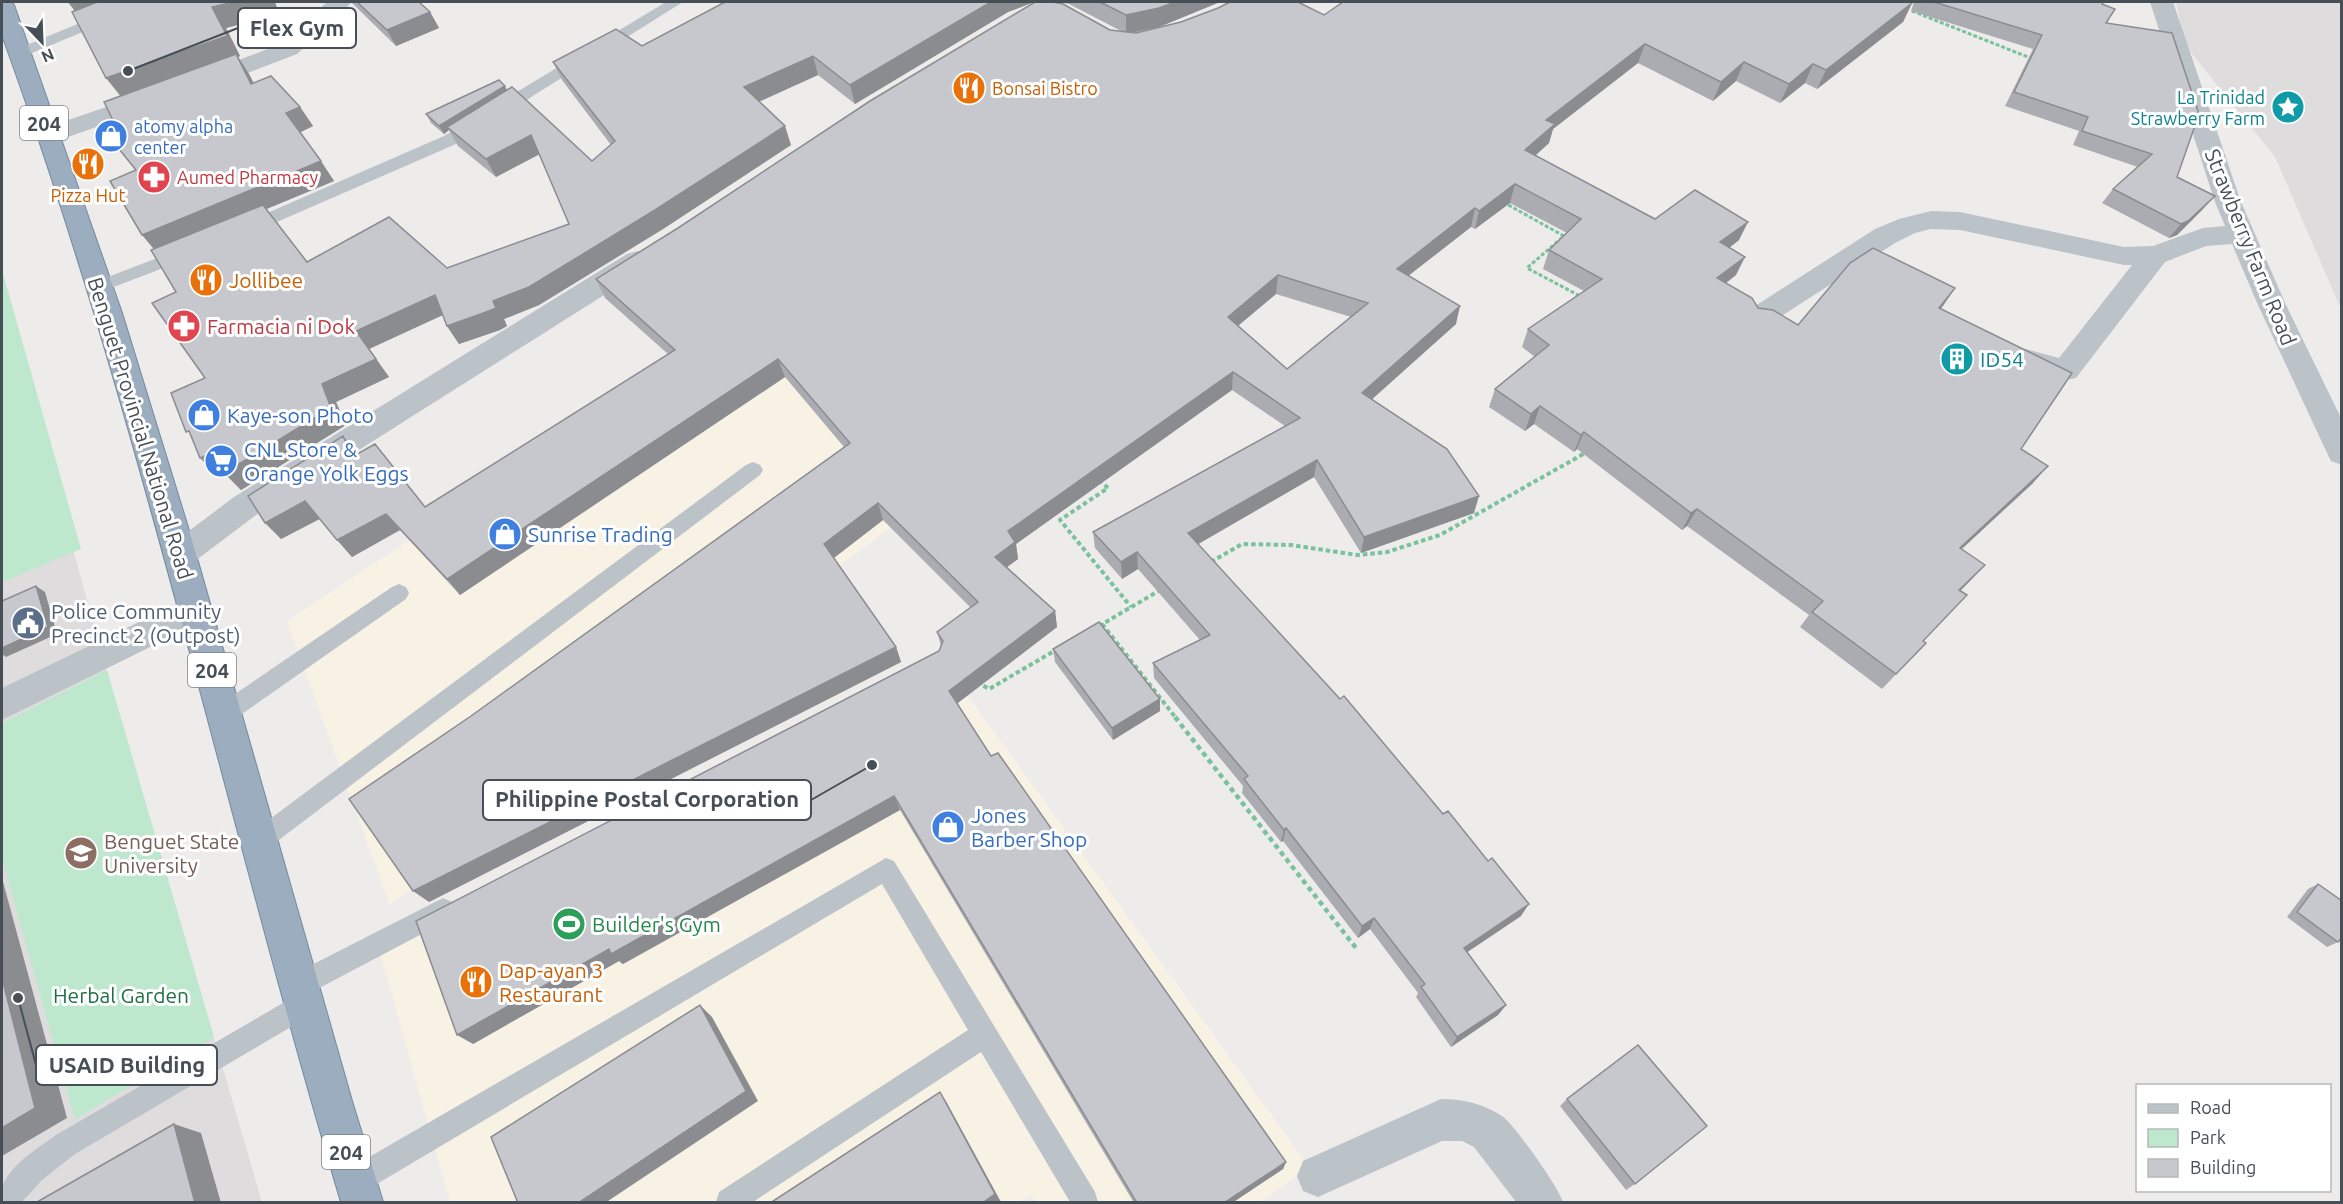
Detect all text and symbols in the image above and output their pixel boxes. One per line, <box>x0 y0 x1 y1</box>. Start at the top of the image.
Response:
callout: Flex Gym <box>238 8 356 48</box>
north arrow <box>12 12 72 72</box>
text: Flex Gym <box>250 15 344 40</box>
text: N <box>39 45 57 66</box>
restaurant icon: Bonsai Bistro <box>951 70 987 106</box>
place label: Bonsai Bistro <box>992 78 1098 98</box>
place label: La Trinidad Strawberry Farm <box>2131 87 2265 128</box>
place icon: La Trinidad Strawberry Farm <box>2270 89 2306 125</box>
road number: 204 <box>20 106 68 140</box>
place label: atomy alpha center <box>134 116 233 157</box>
shop icon: atomy alpha center <box>93 118 129 154</box>
street label: Strawberry Farm Road <box>2201 145 2301 349</box>
restaurant icon: Pizza Hut <box>70 146 106 182</box>
pharmacy icon: Aumed Pharmacy <box>136 159 172 195</box>
place label: Aumed Pharmacy <box>177 167 319 187</box>
place label: Pizza Hut <box>51 185 125 205</box>
restaurant icon: Jollibee <box>188 262 224 298</box>
place label: Jollibee <box>229 268 303 292</box>
street label: Benguet Provincial National Road <box>84 274 198 582</box>
pharmacy icon: Farmacia ni Dok <box>166 308 202 344</box>
place label: Farmacia ni Dok <box>207 314 355 338</box>
building icon: ID54 <box>1939 341 1975 377</box>
place label: ID54 <box>1980 347 2024 371</box>
shop icon: Kaye-son Photo <box>186 397 222 433</box>
place label: Kaye-son Photo <box>227 403 374 427</box>
place label: CNL Store & Orange Yolk Eggs <box>244 437 409 485</box>
supermarket icon: CNL Store & Orange Yolk Eggs <box>203 443 239 479</box>
shop icon: Sunrise Trading <box>487 516 523 552</box>
place label: Sunrise Trading <box>528 522 673 546</box>
place label: Police Community Precinct 2 (Outpost) <box>51 599 241 647</box>
public building icon: Police Community Precinct 2 (Outpost) <box>10 605 46 641</box>
road number: 204 <box>188 653 236 687</box>
callout: Philippine Postal Corporation <box>483 780 811 820</box>
text: Philippine Postal Corporation <box>495 786 799 811</box>
place label: Jones Barber Shop <box>971 803 1087 851</box>
shop icon: Jones Barber Shop <box>930 809 966 845</box>
place label: Benguet State University <box>104 829 239 877</box>
school or university icon: Benguet State University <box>63 835 99 871</box>
sports icon: Builder's Gym <box>551 906 587 942</box>
place label: Builder's Gym <box>592 912 721 936</box>
place label: Dap-ayan 3 Restaurant <box>499 958 603 1006</box>
restaurant icon: Dap-ayan 3 Restaurant <box>458 964 494 1000</box>
park label: Herbal Garden <box>53 983 189 1007</box>
callout: USAID Building <box>36 1045 217 1085</box>
text: USAID Building <box>49 1052 205 1077</box>
legend <box>2136 1084 2331 1192</box>
text: Road <box>2190 1097 2232 1117</box>
text: Park <box>2190 1127 2226 1147</box>
road number: 204 <box>322 1135 370 1169</box>
text: Building <box>2190 1157 2256 1177</box>

